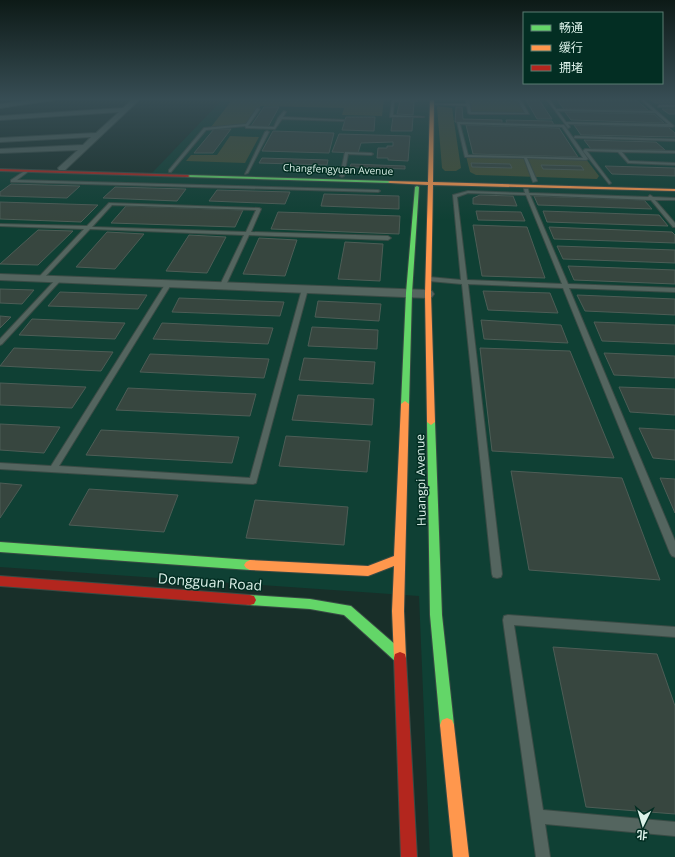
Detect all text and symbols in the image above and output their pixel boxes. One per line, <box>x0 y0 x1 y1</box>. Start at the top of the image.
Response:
legend <box>523 12 663 84</box>
text: 畅通 <box>559 19 583 36</box>
text: 缓行 <box>559 39 583 56</box>
text: 拥堵 <box>559 59 583 76</box>
street label: Changfengyuan Avenue <box>283 160 394 178</box>
street label: Huangpi Avenue <box>411 434 430 526</box>
street label: Dongguan Road <box>157 568 263 595</box>
north arrow <box>623 805 663 845</box>
text: 北 <box>636 828 648 843</box>

